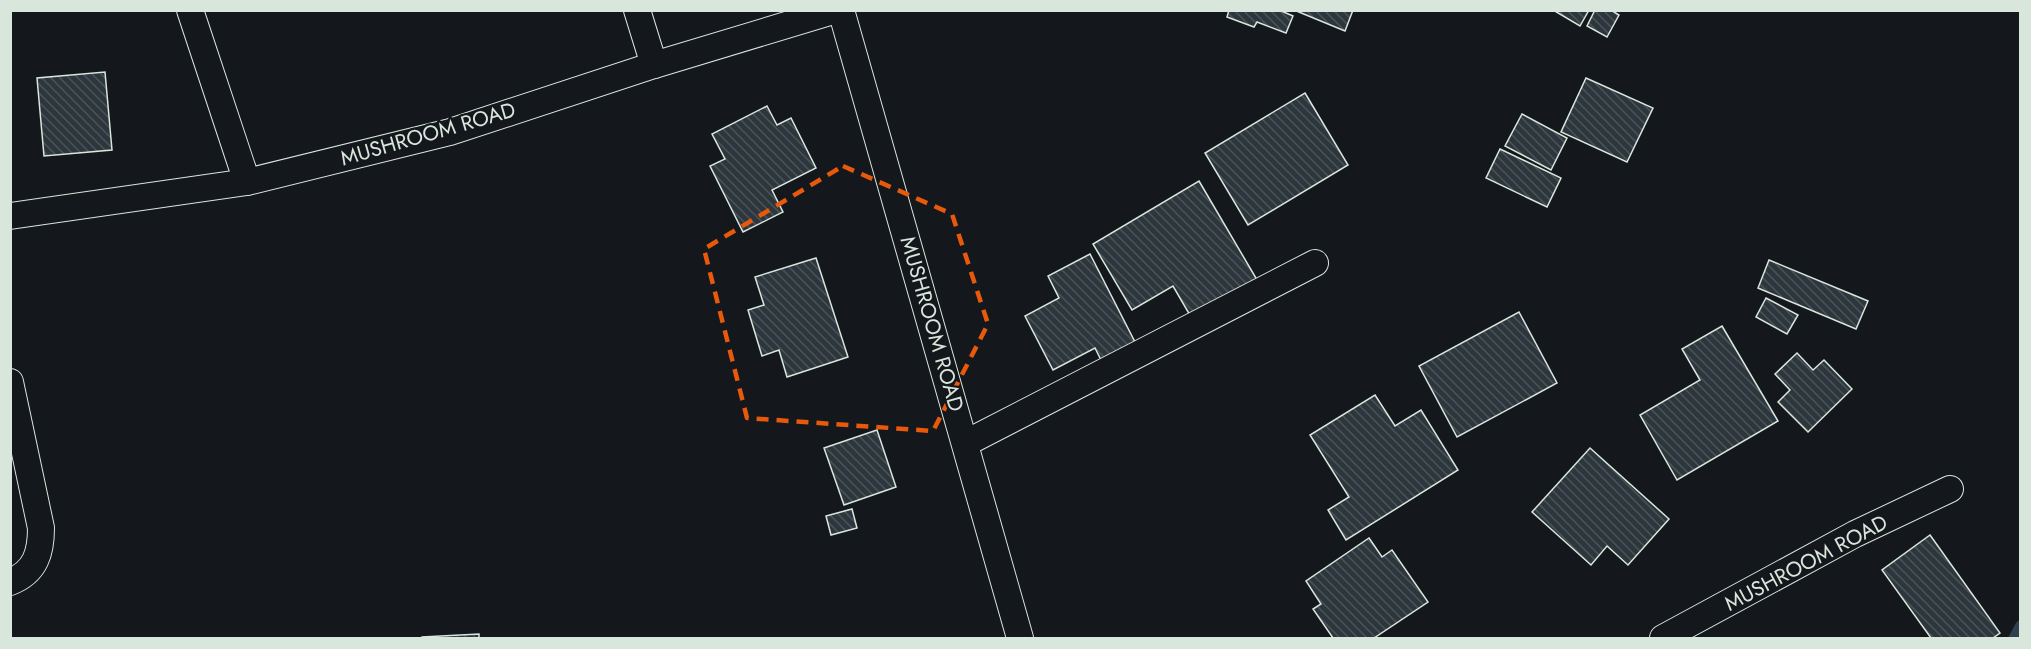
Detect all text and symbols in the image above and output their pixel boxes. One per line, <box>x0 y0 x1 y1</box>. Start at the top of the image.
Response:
street label: MUSHROOM ROAD <box>337 95 519 173</box>
street label: MUSHROOM ROAD <box>893 233 971 415</box>
street label: MUSHROOM ROAD <box>1719 507 1893 619</box>

